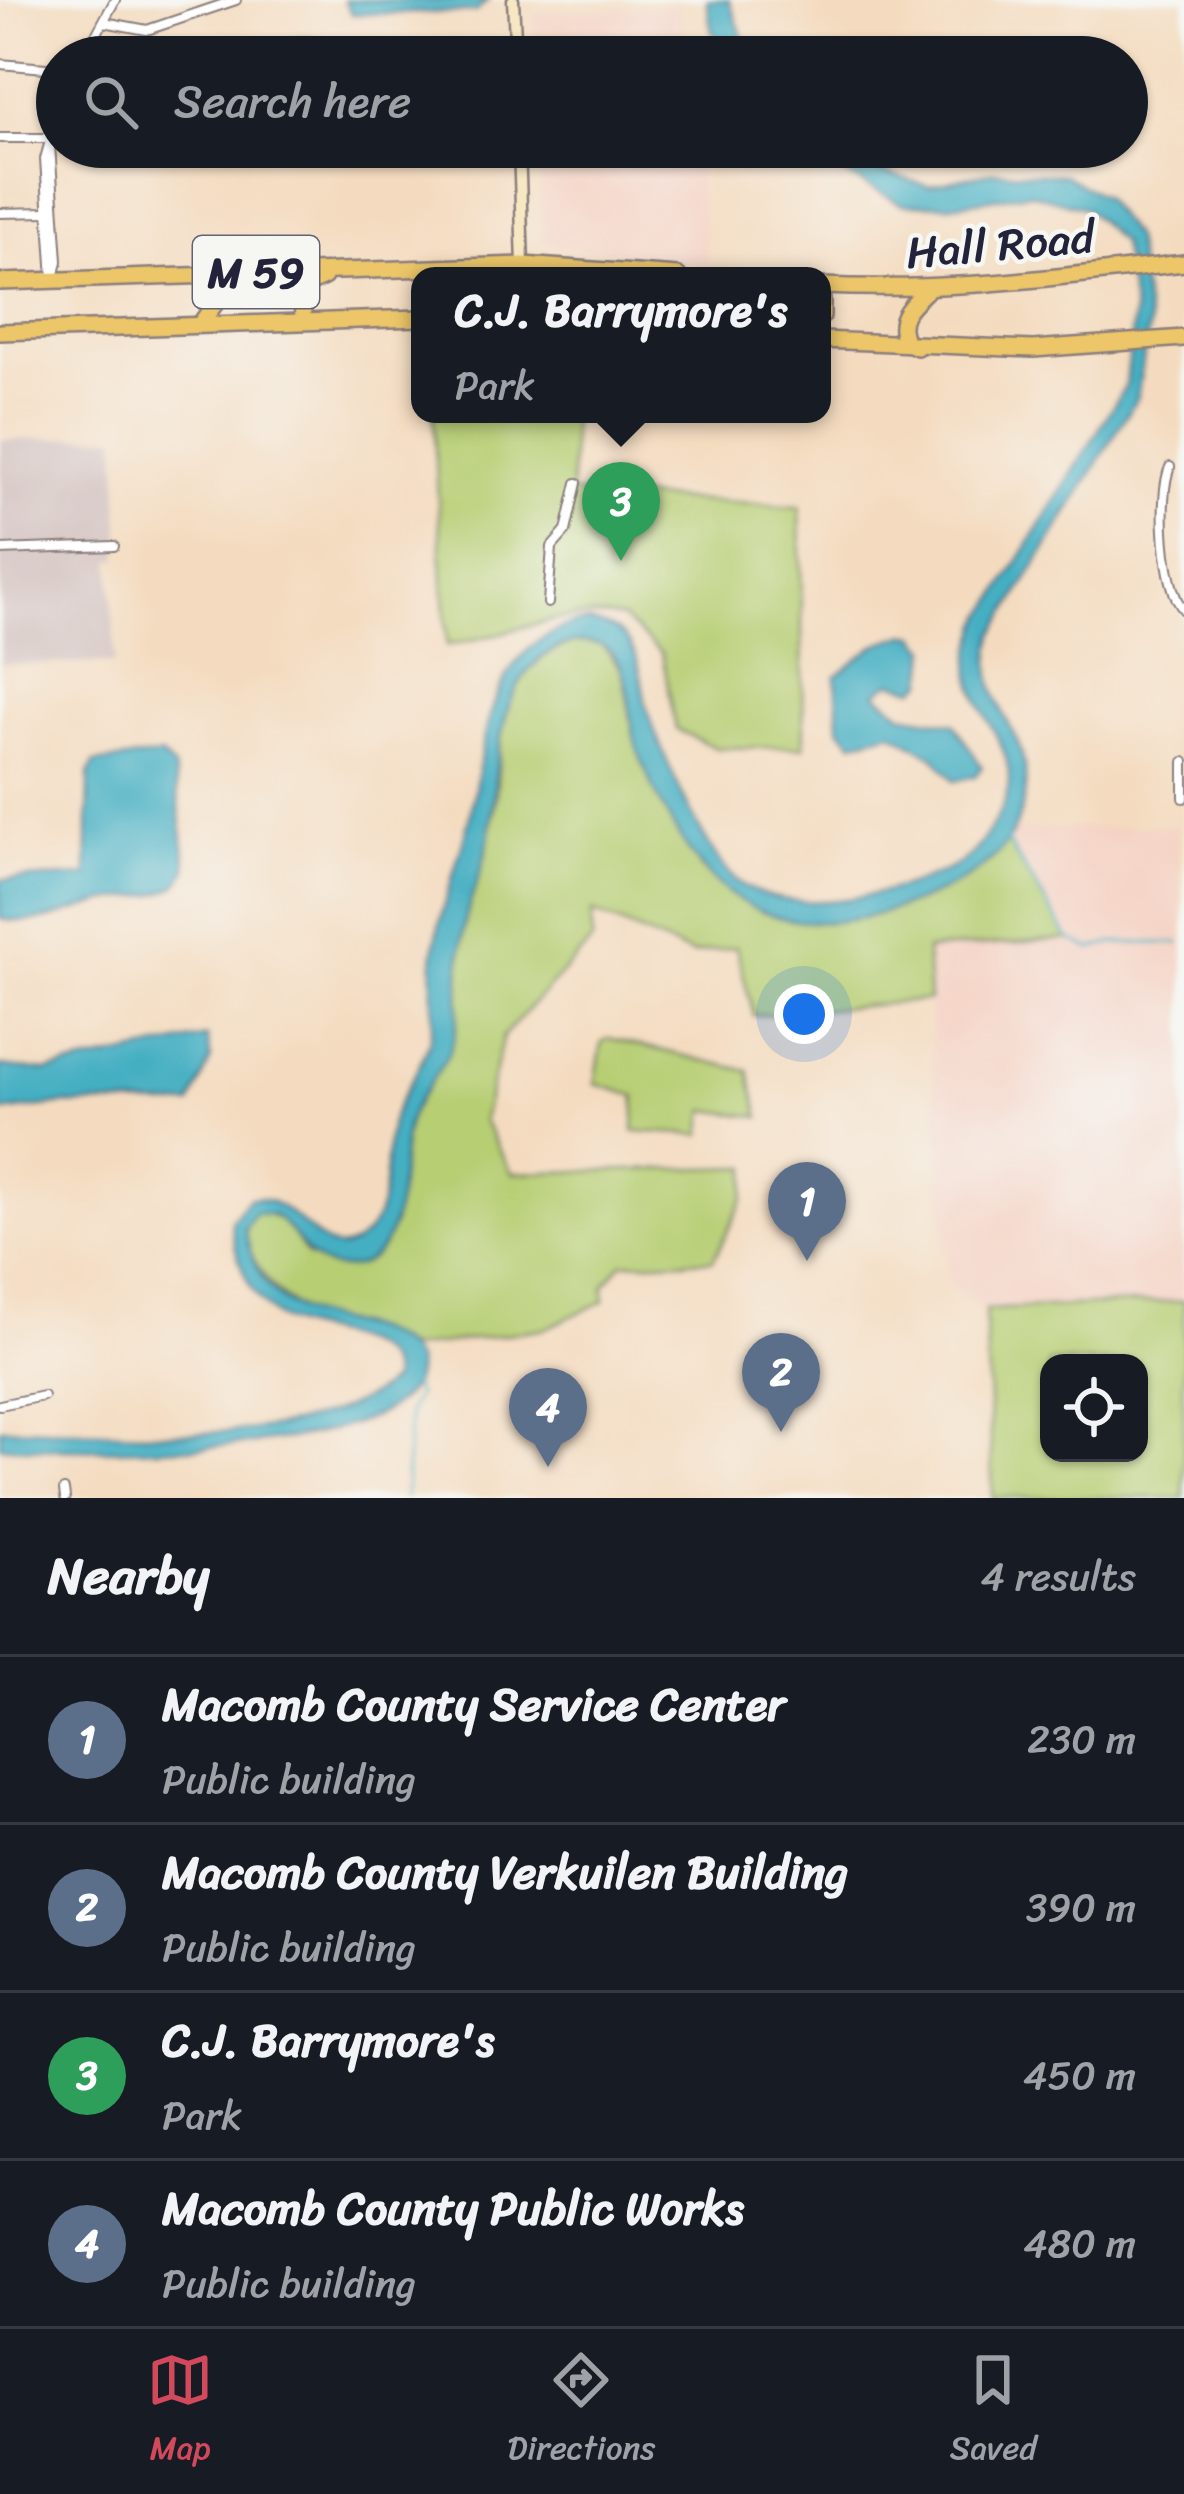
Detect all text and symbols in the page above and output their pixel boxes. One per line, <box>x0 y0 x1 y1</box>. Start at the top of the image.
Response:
search box <box>36 36 1148 168</box>
text: Search here <box>174 62 411 142</box>
icon: search <box>78 69 144 135</box>
street label: Hall Road <box>903 197 1101 293</box>
road number: M 59 <box>193 236 319 308</box>
popup <box>411 267 831 423</box>
text: C.J. Barrymore's <box>455 271 787 351</box>
text: Park <box>455 351 535 420</box>
pin: 3 <box>582 462 660 561</box>
your location <box>774 984 834 1044</box>
pin: 1 <box>768 1162 846 1261</box>
pin: 2 <box>742 1333 820 1432</box>
map controls <box>1040 1354 1148 1462</box>
button: locate <box>1040 1354 1148 1462</box>
pin: 4 <box>509 1368 587 1467</box>
text: Nearby <box>48 1531 209 1621</box>
text: 4 results <box>981 1542 1136 1611</box>
text: Macomb County Service Center <box>162 1665 786 1745</box>
text: 1 <box>79 1705 95 1774</box>
text: 230 m <box>1027 1705 1136 1774</box>
text: Public building <box>162 1745 416 1814</box>
text: Macomb County Verkuilen Building <box>162 1833 848 1913</box>
text: 2 <box>76 1873 98 1942</box>
text: 390 m <box>1026 1873 1136 1942</box>
text: Public building <box>162 1913 416 1982</box>
text: C.J. Barrymore's <box>162 2001 494 2081</box>
text: 3 <box>76 2041 98 2110</box>
text: 450 m <box>1023 2041 1136 2110</box>
text: Park <box>162 2081 242 2150</box>
text: Macomb County Public Works <box>162 2169 744 2249</box>
text: 4 <box>75 2209 99 2278</box>
text: 480 m <box>1023 2209 1136 2278</box>
text: Public building <box>162 2249 416 2318</box>
tab: Map <box>147 2347 213 2477</box>
tab: Directions <box>508 2347 655 2477</box>
tab: Saved <box>950 2347 1037 2477</box>

